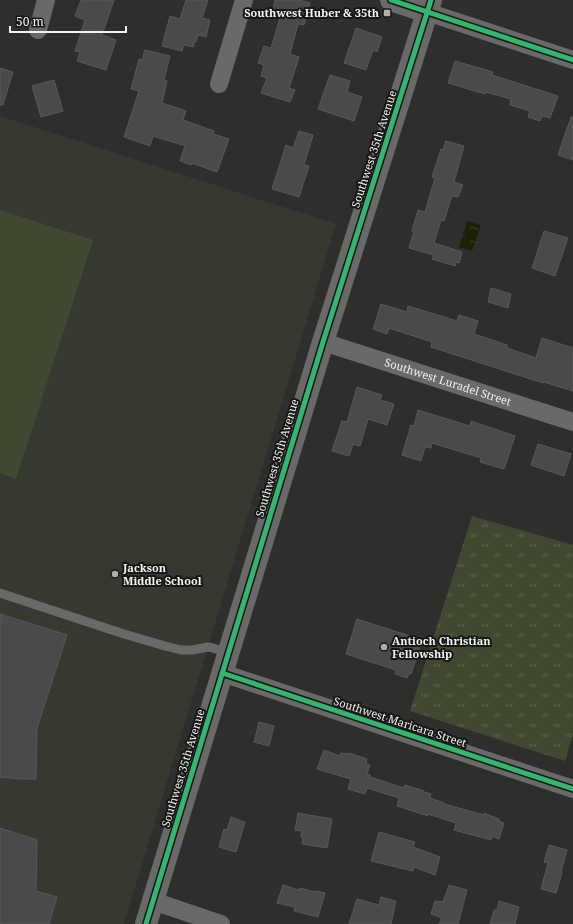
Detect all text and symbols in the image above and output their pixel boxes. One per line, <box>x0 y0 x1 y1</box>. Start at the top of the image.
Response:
place label: Southwest Huber & 35th <box>244 5 380 20</box>
scale bar <box>10 8 126 34</box>
marker: Southwest Huber & 35th <box>382 8 392 18</box>
text: 50 m <box>16 13 44 30</box>
street label: Southwest 35th Avenue <box>347 88 400 209</box>
street label: Southwest Luradel Street <box>383 354 513 409</box>
street label: Southwest 35th Avenue <box>251 397 302 519</box>
place label: Jackson Middle School <box>122 560 202 588</box>
marker: Jackson Middle School <box>110 569 120 579</box>
place label: Antioch Christian Fellowship <box>392 633 491 661</box>
marker: Antioch Christian Fellowship <box>379 642 389 652</box>
street label: Southwest Maricara Street <box>332 693 469 750</box>
street label: Southwest 35th Avenue <box>157 707 208 829</box>

